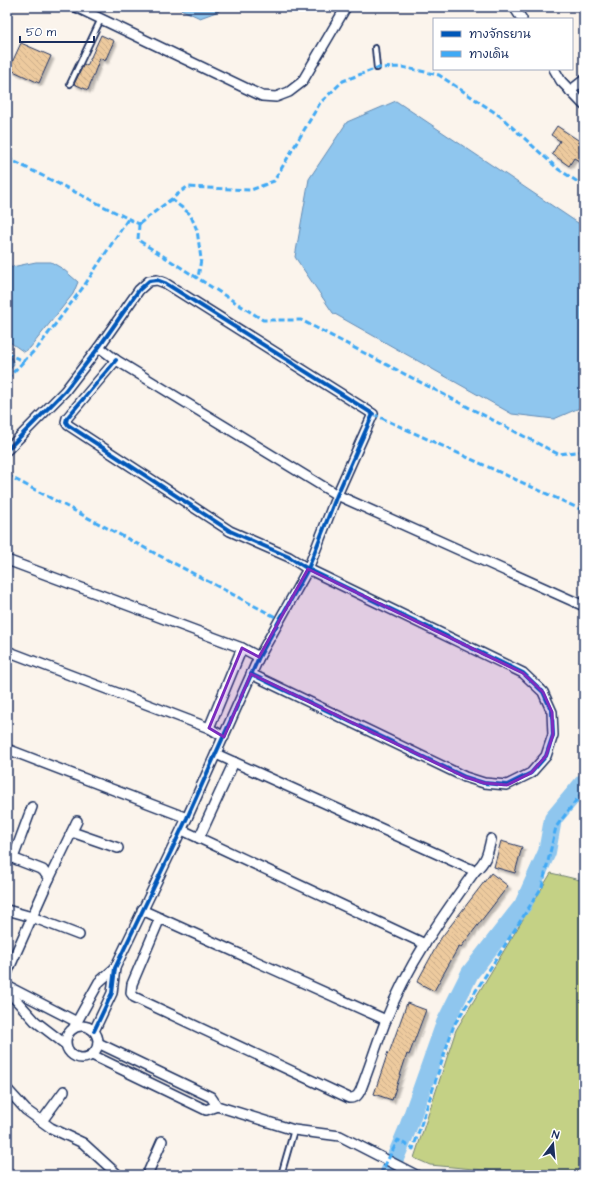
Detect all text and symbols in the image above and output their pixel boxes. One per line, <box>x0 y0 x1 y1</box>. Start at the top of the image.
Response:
scale bar <box>20 18 94 44</box>
legend <box>433 18 573 70</box>
text: 50 m <box>26 24 57 41</box>
text: ทางจักรยาน <box>469 26 531 43</box>
text: ทางเดิน <box>469 46 509 63</box>
north arrow <box>533 1124 573 1164</box>
text: N <box>550 1127 561 1143</box>

